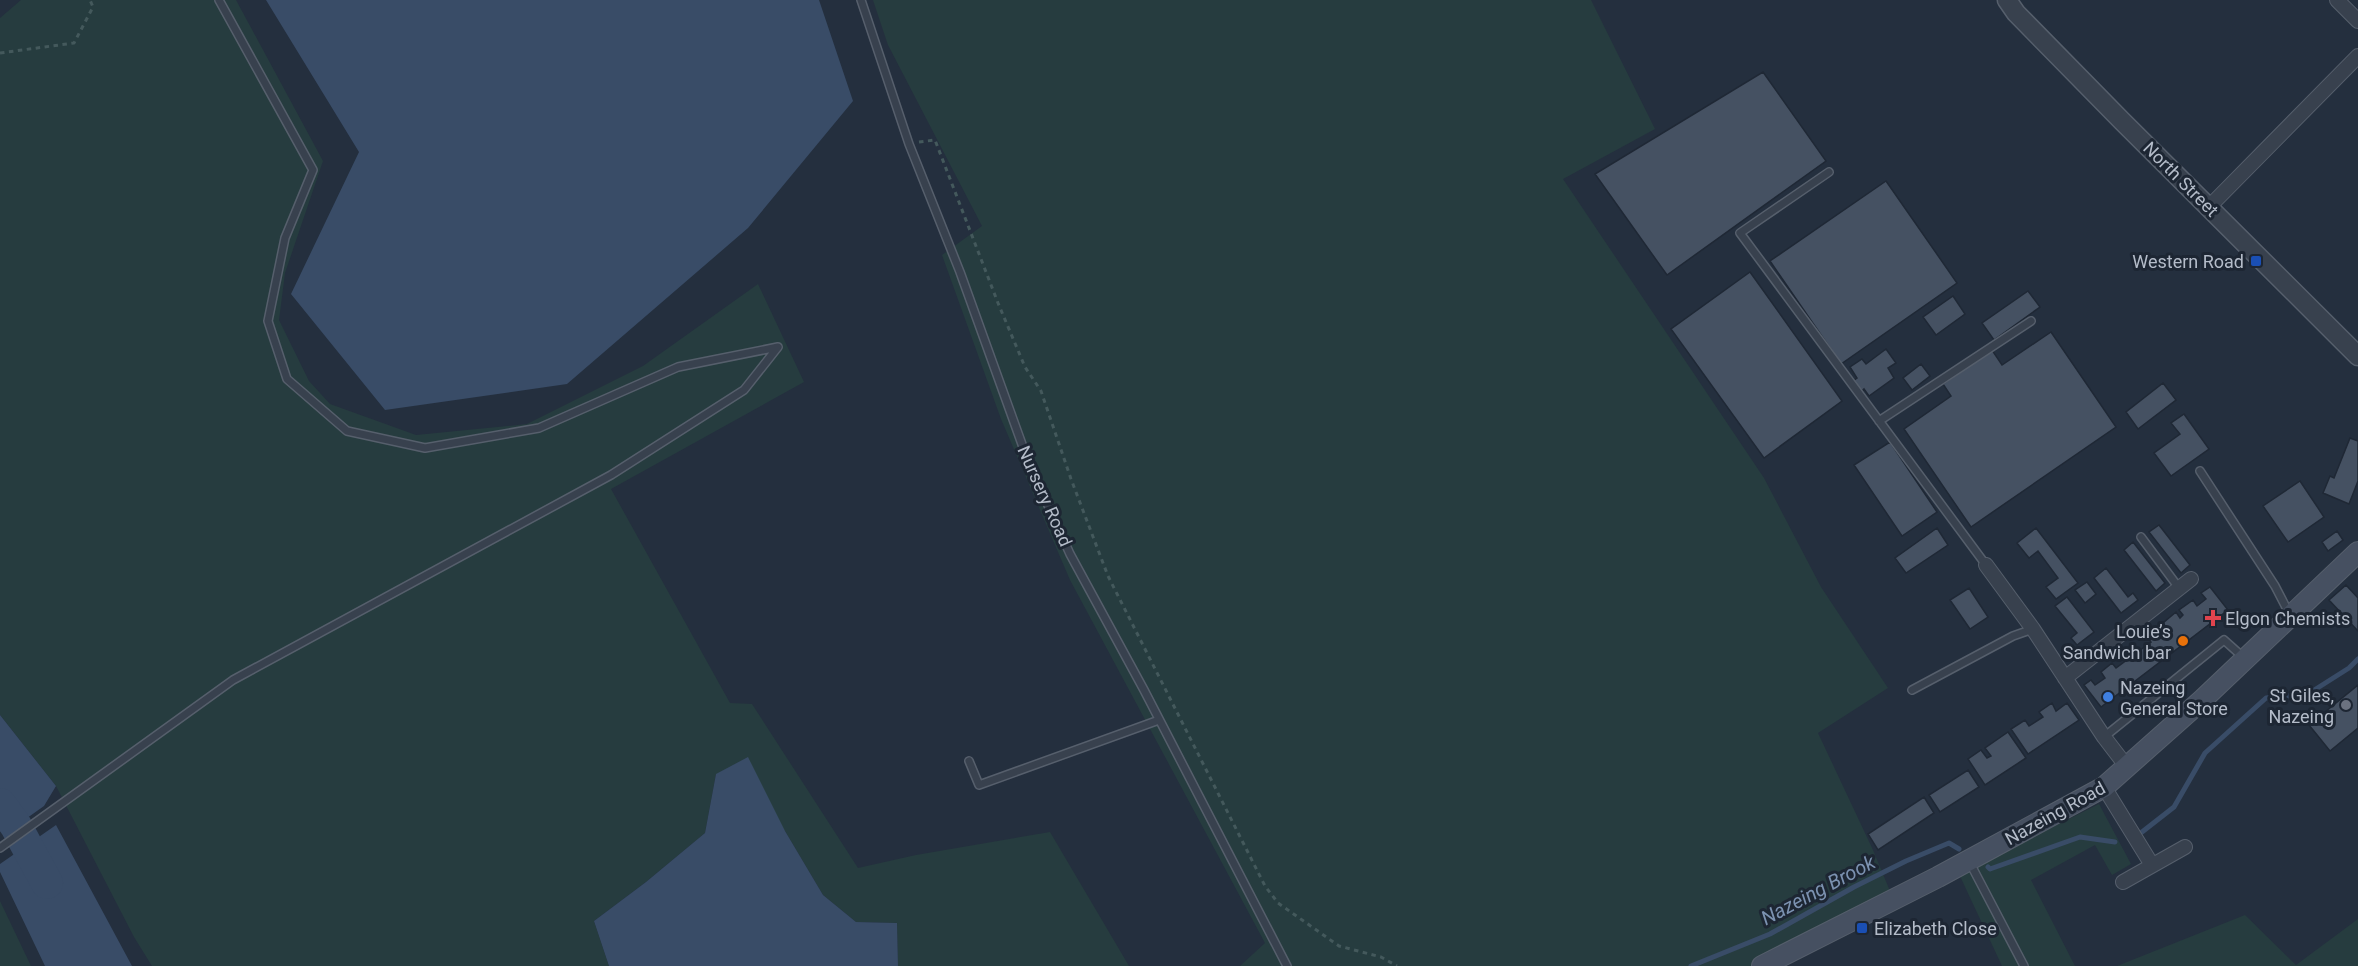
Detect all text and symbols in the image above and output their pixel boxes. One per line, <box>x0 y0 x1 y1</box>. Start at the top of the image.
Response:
street label: North Street <box>2139 137 2223 221</box>
place label: Western Road <box>2132 251 2244 272</box>
marker: Western Road <box>2249 254 2263 268</box>
street label: Nursery Road <box>1013 442 1077 550</box>
place label: Elgon Chemists <box>2225 608 2350 629</box>
marker: Elgon Chemists <box>2206 611 2220 625</box>
place label: Louie’s Sandwich bar <box>2063 621 2171 663</box>
marker: Louie’s Sandwich bar <box>2176 634 2190 648</box>
place label: Nazeing General Store <box>2120 677 2228 719</box>
place label: St Giles, Nazeing <box>2269 685 2334 727</box>
marker: Nazeing General Store <box>2101 690 2115 704</box>
marker: St Giles, Nazeing <box>2339 698 2353 712</box>
street label: Nazeing Road <box>2001 777 2109 849</box>
water label: Nazeing Brook <box>1757 849 1880 930</box>
place label: Elizabeth Close <box>1874 918 1997 939</box>
marker: Elizabeth Close <box>1855 921 1869 935</box>

